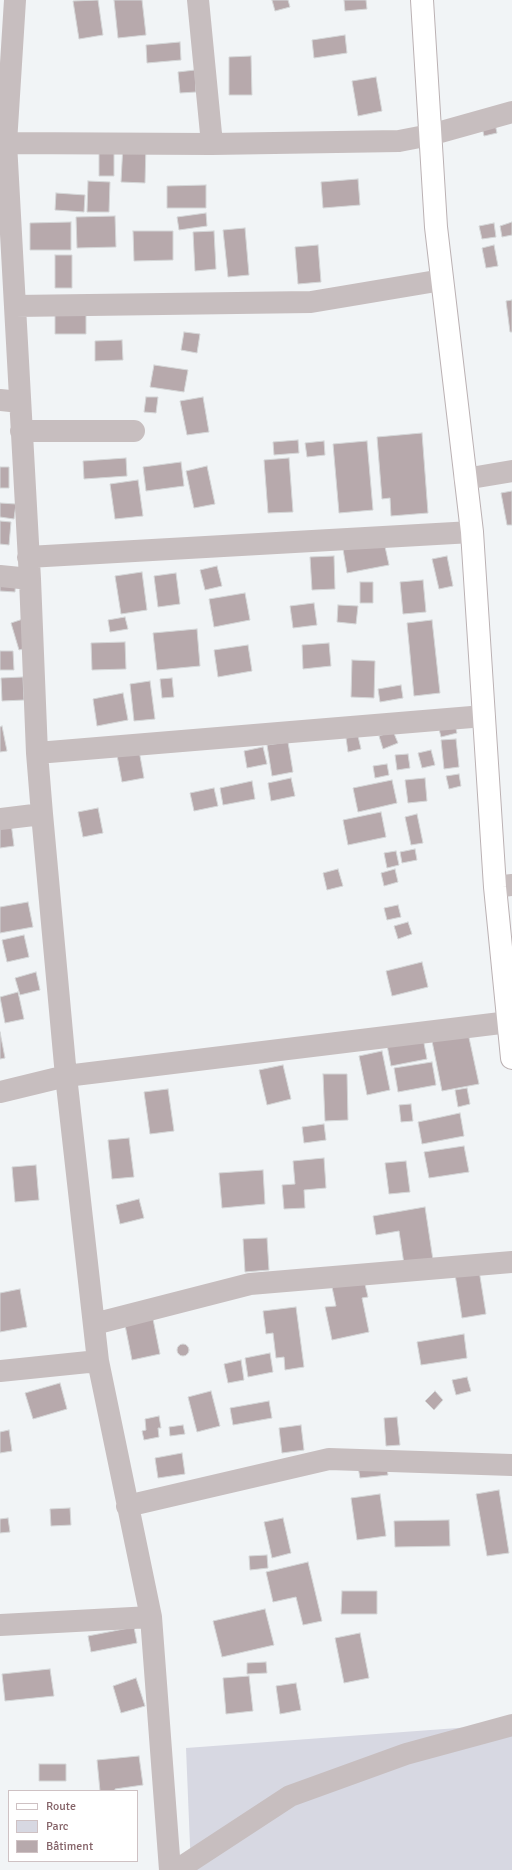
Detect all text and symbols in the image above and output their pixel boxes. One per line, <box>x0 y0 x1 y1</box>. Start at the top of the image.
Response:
legend <box>8 1790 138 1862</box>
text: Route <box>46 1799 76 1814</box>
text: Parc <box>46 1819 68 1834</box>
text: Bâtiment <box>46 1839 93 1854</box>

